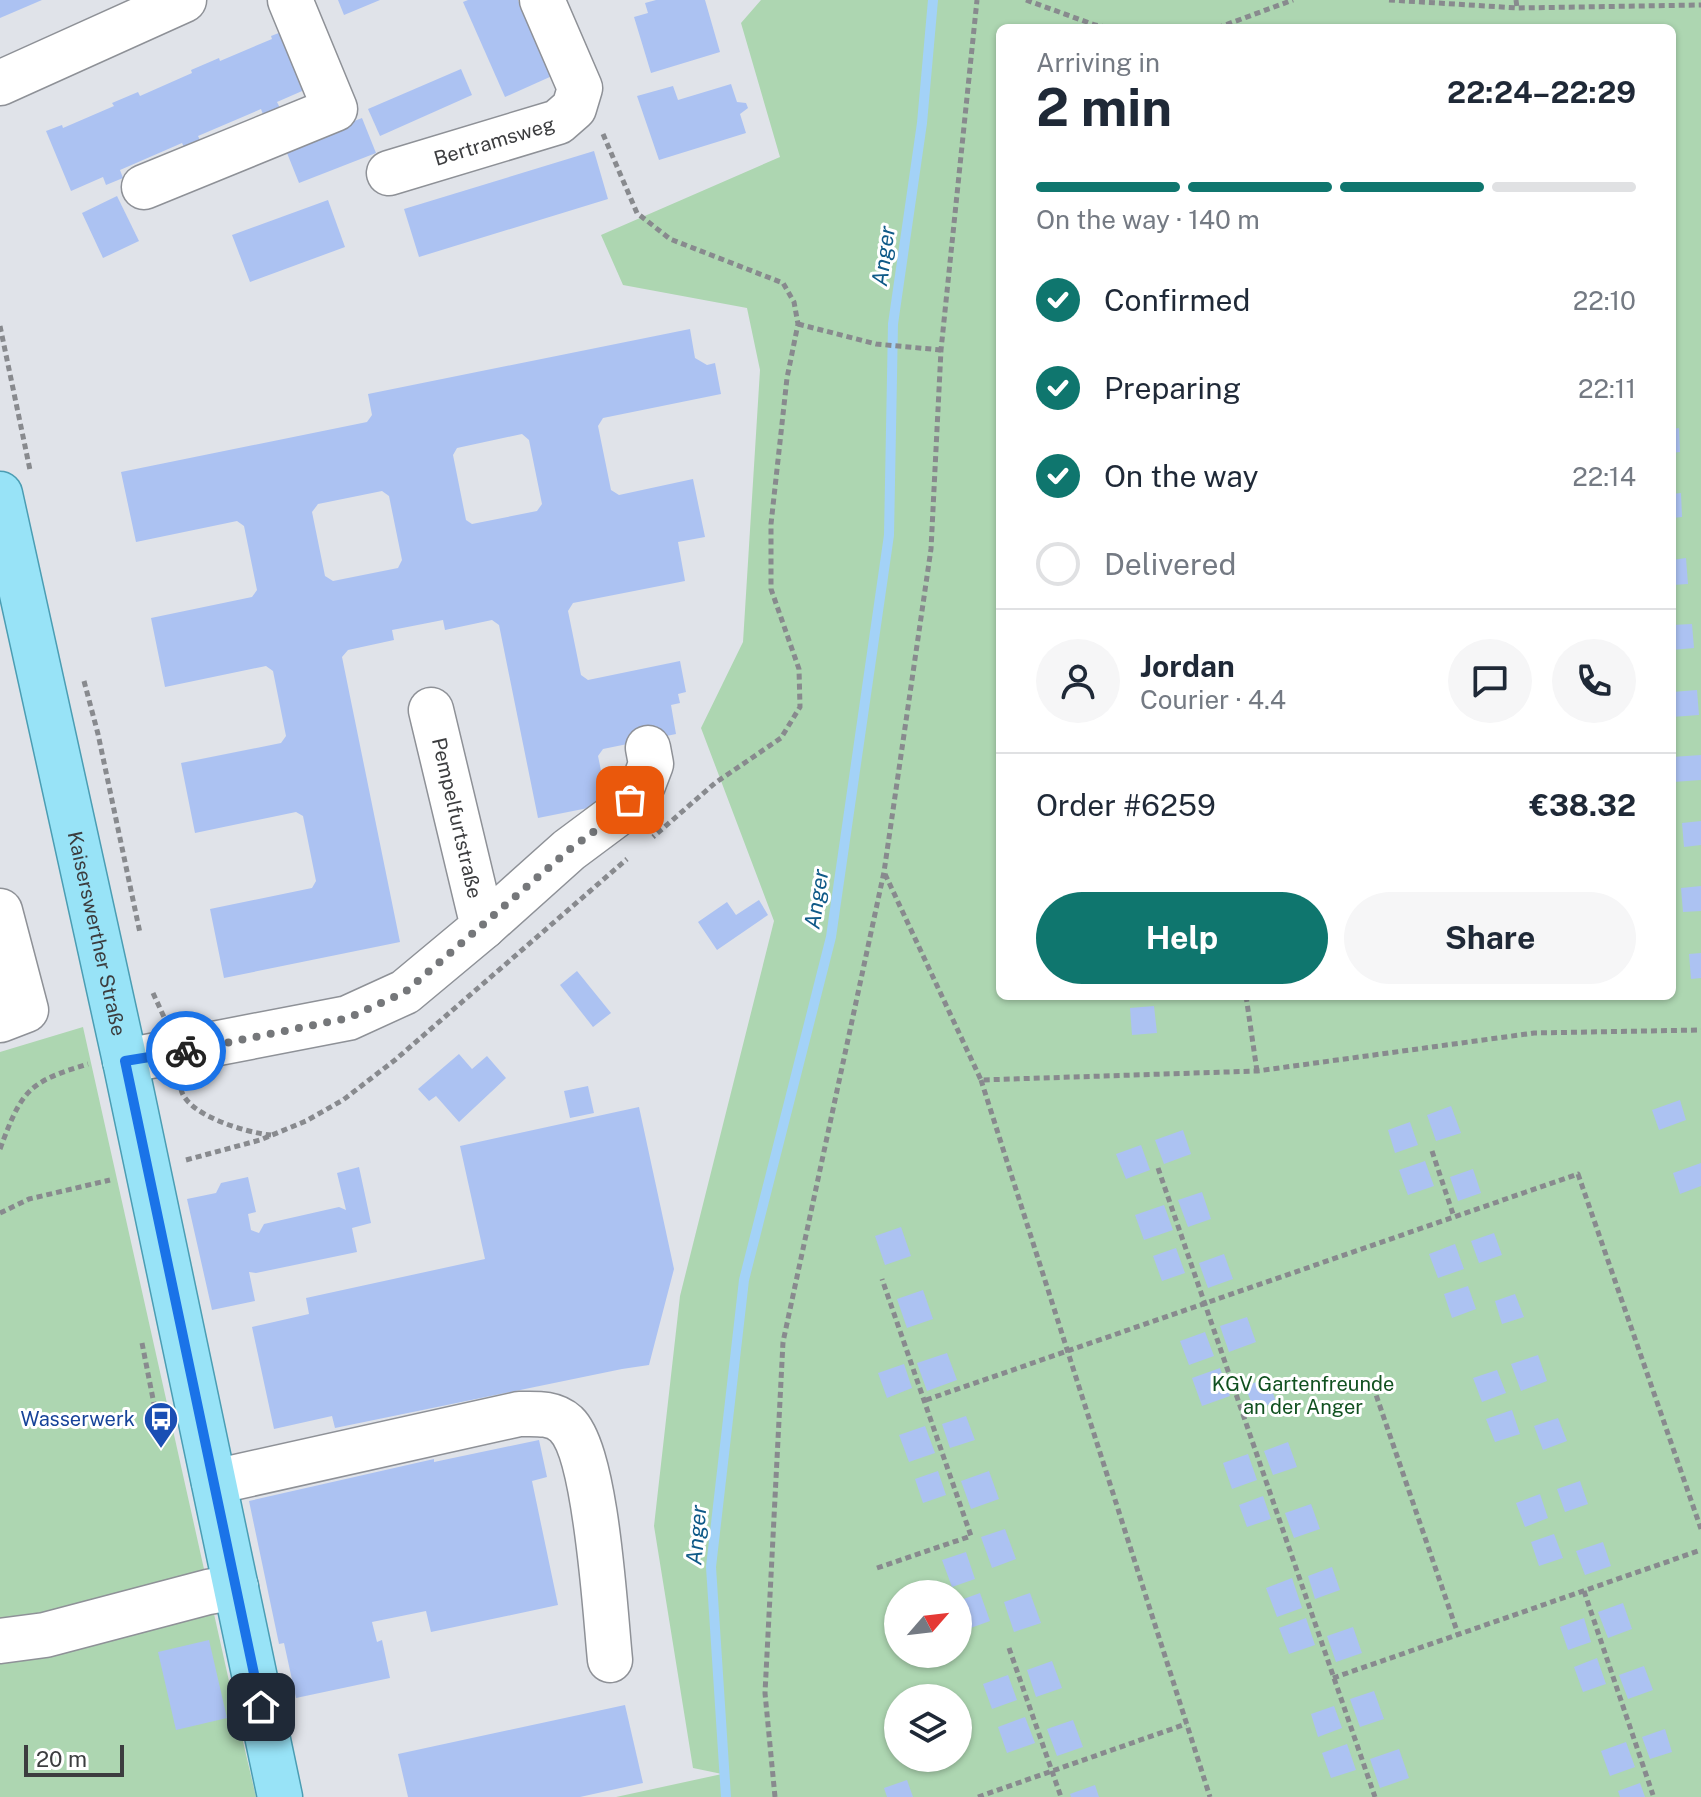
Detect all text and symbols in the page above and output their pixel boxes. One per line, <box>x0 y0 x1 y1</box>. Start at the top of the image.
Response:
text: Arriving in <box>1036 47 1160 78</box>
text: 22:24–22:29 <box>1447 74 1636 110</box>
text: 2 min <box>1036 77 1172 138</box>
street label: Bertramsweg <box>431 112 558 171</box>
text: On the way · 140 m <box>1036 204 1260 235</box>
water label: Anger <box>866 224 900 288</box>
icon: check <box>1036 278 1080 322</box>
text: Confirmed <box>1104 282 1250 318</box>
text: 22:10 <box>1573 285 1636 316</box>
icon: check <box>1036 366 1080 410</box>
text: Preparing <box>1104 370 1241 406</box>
text: 22:11 <box>1578 373 1636 404</box>
icon: check <box>1036 454 1080 498</box>
text: On the way <box>1104 458 1258 494</box>
text: 22:14 <box>1572 461 1636 492</box>
text: Delivered <box>1104 546 1236 582</box>
button: person <box>1036 639 1120 723</box>
button: chat <box>1448 639 1532 723</box>
button: phone <box>1552 639 1636 723</box>
text: Jordan <box>1140 648 1235 684</box>
text: Courier · 4.4 <box>1140 684 1286 715</box>
street label: Pempelfurtstraße <box>427 735 487 901</box>
pin <box>596 766 664 834</box>
icon: bag <box>608 778 652 822</box>
text: Order #6259 <box>1036 787 1216 823</box>
text: €38.32 <box>1529 787 1636 823</box>
street label: Kaiserswerther Straße <box>63 829 131 1038</box>
water label: Anger <box>798 867 834 931</box>
button: Help <box>1036 892 1328 984</box>
button: Share <box>1344 892 1636 984</box>
courier <box>146 1011 226 1091</box>
icon: bike <box>164 1029 208 1073</box>
park label: KGV Gartenfreunde an der Anger <box>1212 1372 1394 1419</box>
bus stop icon: Wasserwerk <box>142 1400 180 1450</box>
place label: Wasserwerk <box>20 1407 135 1431</box>
water label: Anger <box>680 1503 712 1566</box>
north arrow <box>884 1580 972 1668</box>
map controls <box>884 1580 972 1772</box>
pin <box>227 1673 295 1741</box>
button: layers <box>884 1684 972 1772</box>
icon: home <box>239 1685 283 1729</box>
scale bar <box>24 1741 124 1777</box>
text: 20 m <box>36 1746 87 1772</box>

